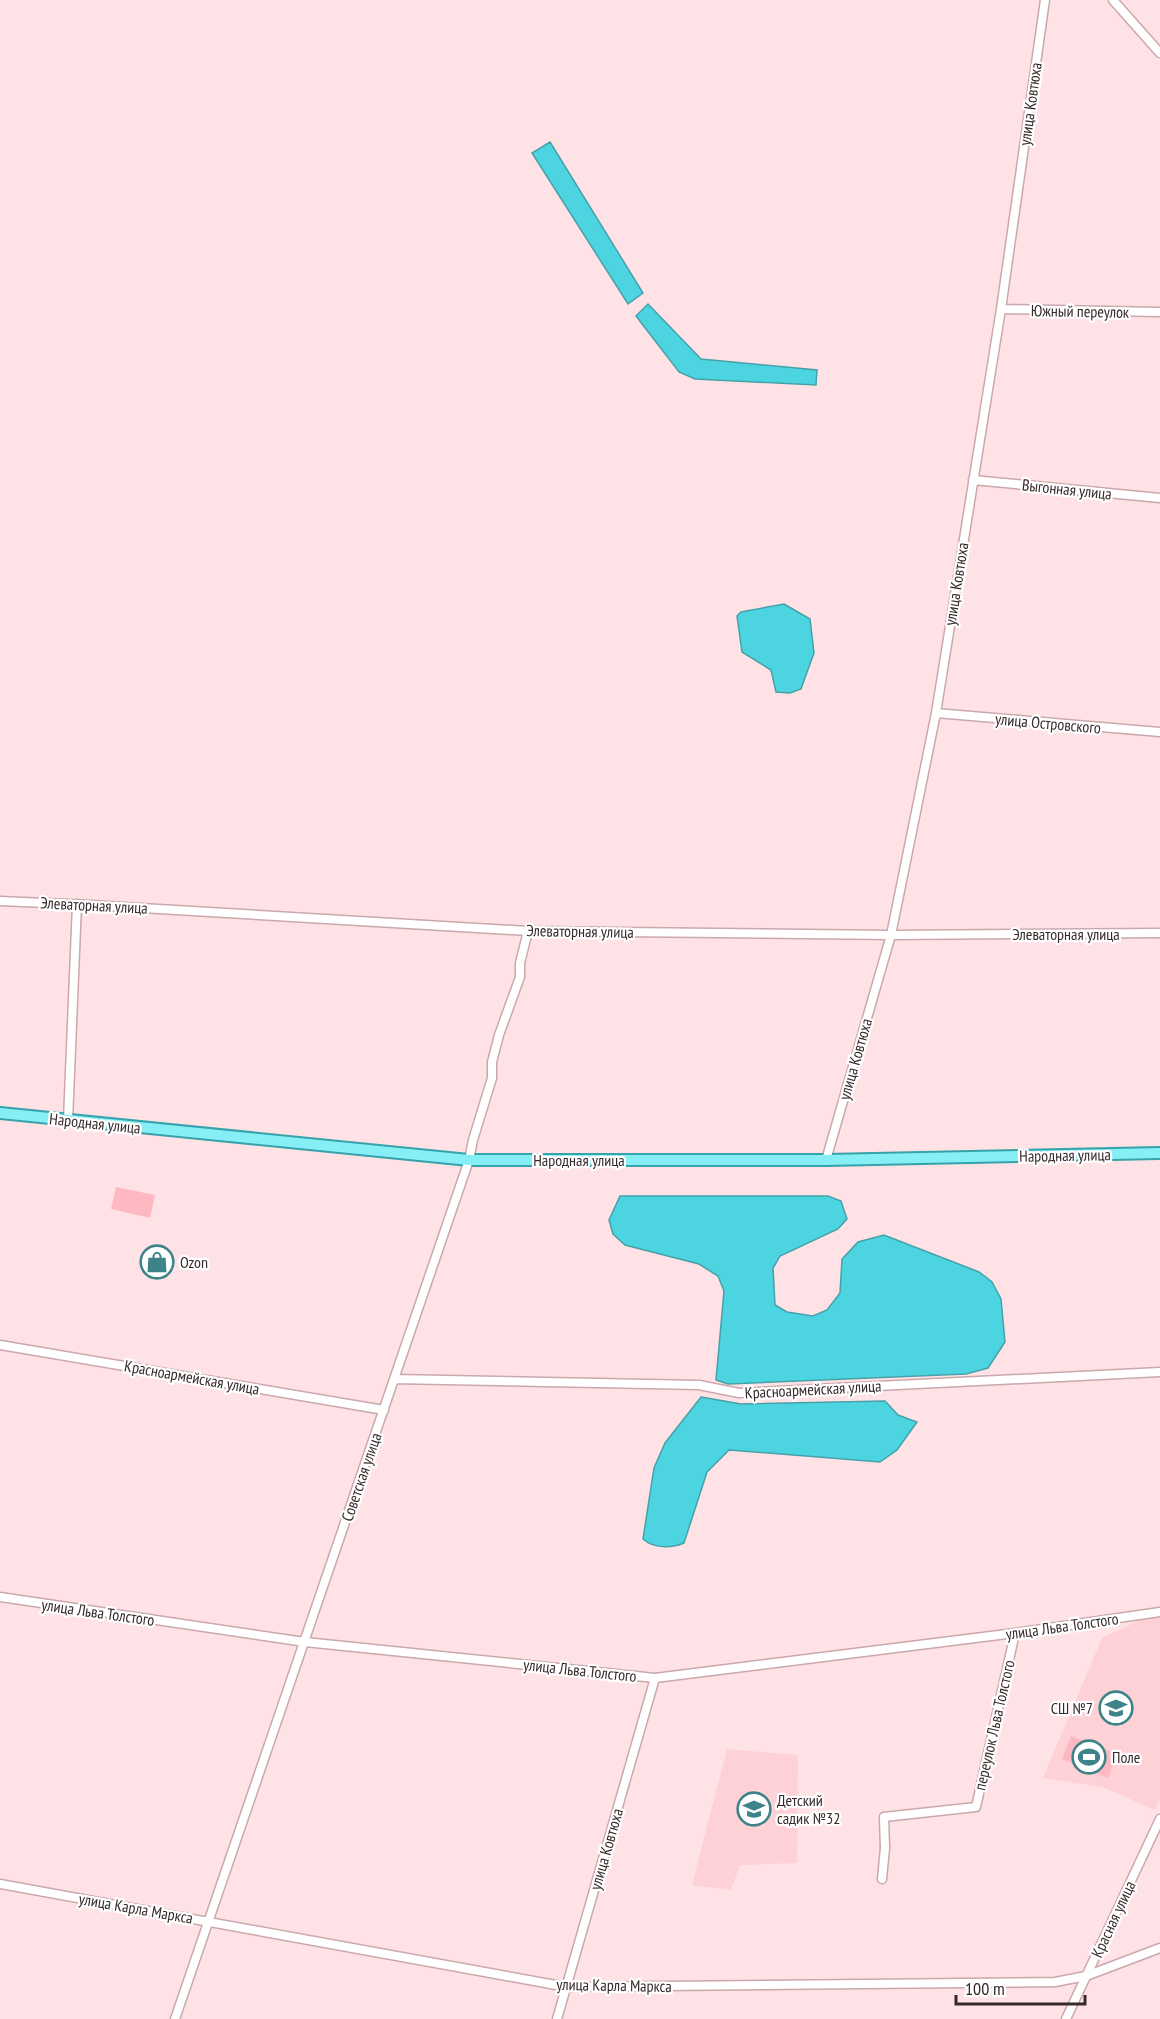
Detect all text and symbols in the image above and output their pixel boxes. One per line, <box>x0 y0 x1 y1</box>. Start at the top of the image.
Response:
street label: улица Ковтюха <box>1014 61 1046 147</box>
street label: Южный переулок <box>1031 300 1130 322</box>
street label: Выгонная улица <box>1021 474 1113 504</box>
street label: улица Ковтюха <box>940 541 972 627</box>
street label: улица Островского <box>994 708 1102 738</box>
street label: Элеваторная улица <box>40 892 148 918</box>
street label: Элеваторная улица <box>526 920 634 942</box>
street label: Элеваторная улица <box>1012 924 1120 944</box>
street label: улица Ковтюха <box>834 1016 876 1102</box>
street label: Народная улица <box>48 1108 142 1138</box>
street label: Народная улица <box>1019 1144 1111 1166</box>
street label: Народная улица <box>533 1150 625 1170</box>
shop icon: Ozon <box>139 1244 175 1280</box>
place label: Ozon <box>180 1252 208 1272</box>
street label: Красноармейская улица <box>123 1355 261 1399</box>
street label: Красноармейская улица <box>744 1375 882 1403</box>
street label: Советская улица <box>337 1430 385 1524</box>
street label: улица Льва Толстого <box>40 1594 156 1630</box>
street label: улица Льва Толстого <box>1004 1608 1120 1644</box>
street label: улица Льва Толстого <box>522 1654 638 1686</box>
street label: переулок Льва Толстого <box>969 1658 1019 1792</box>
school or university icon: СШ №7 <box>1098 1690 1134 1726</box>
place label: СШ №7 <box>1051 1698 1093 1718</box>
sports icon: Поле <box>1071 1739 1107 1775</box>
place label: Поле <box>1112 1747 1140 1767</box>
place label: Детский садик №32 <box>777 1790 840 1828</box>
school or university icon: Детский садик №32 <box>736 1791 772 1827</box>
street label: улица Ковтюха <box>585 1806 627 1892</box>
street label: Красная улица <box>1086 1877 1140 1961</box>
street label: улица Карла Маркса <box>77 1888 195 1928</box>
scale bar <box>956 1968 1085 2006</box>
street label: улица Карла Маркса <box>556 1974 672 1996</box>
text: 100 m <box>965 1977 1005 2000</box>

